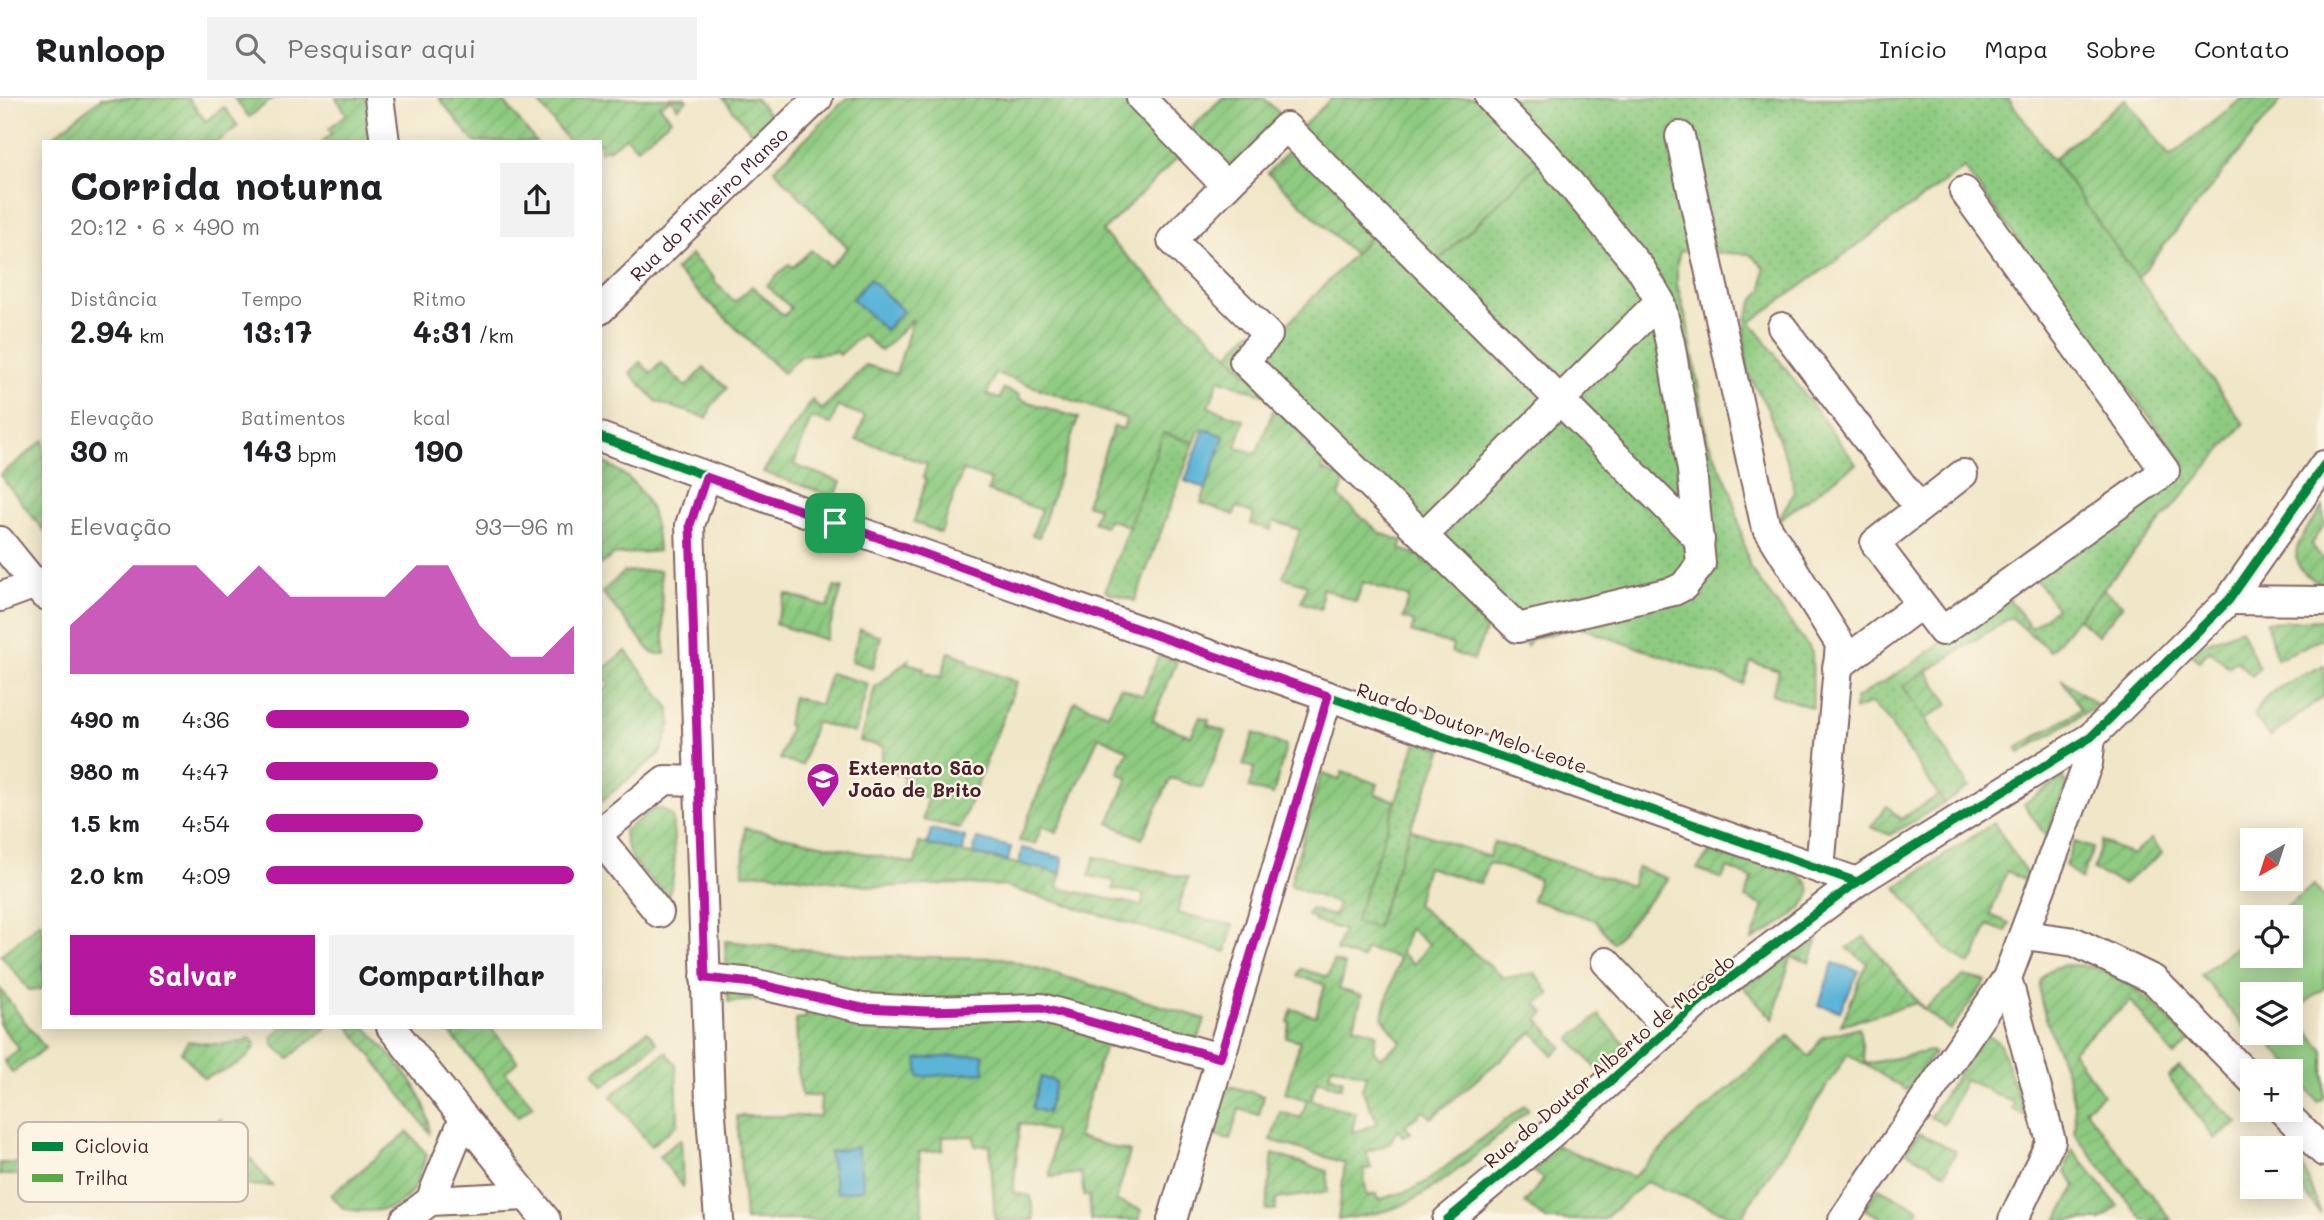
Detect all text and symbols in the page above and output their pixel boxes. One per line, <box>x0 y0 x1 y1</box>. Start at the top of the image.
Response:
search box <box>207 17 697 80</box>
text: Runloop <box>35 27 165 70</box>
icon: search <box>231 29 269 67</box>
text: Pesquisar aqui <box>287 31 476 65</box>
text: Início <box>1879 33 1946 64</box>
text: Mapa <box>1984 33 2048 64</box>
text: Sobre <box>2086 33 2156 64</box>
text: Contato <box>2194 33 2289 64</box>
street label: Rua do Pinheiro Manso <box>624 121 793 286</box>
text: Corrida noturna <box>70 160 383 210</box>
button: share <box>500 163 574 237</box>
text: 20:12 · 6 × 490 m <box>70 211 260 241</box>
text: Distância <box>70 286 158 311</box>
text: Tempo <box>241 286 302 311</box>
text: Ritmo <box>413 286 465 311</box>
text: 2.94 <box>70 311 133 351</box>
text: 13:17 <box>241 311 312 351</box>
text: 4:31 <box>413 311 472 351</box>
text: km <box>133 323 164 348</box>
text: /km <box>472 323 514 348</box>
text: Elevação <box>70 405 154 430</box>
text: Batimentos <box>241 405 345 430</box>
text: kcal <box>413 405 451 430</box>
text: 30 <box>70 430 107 470</box>
text: 143 <box>241 430 292 470</box>
text: 190 <box>413 430 463 470</box>
text: m <box>107 442 129 467</box>
text: bpm <box>292 442 337 467</box>
pin <box>805 493 865 553</box>
icon: arrive <box>816 504 854 542</box>
text: Elevação <box>70 511 171 541</box>
text: 93–96 m <box>475 511 574 541</box>
street label: Rua do Doutor Melo Leote <box>1354 676 1591 779</box>
text: 490 m <box>70 704 140 734</box>
text: 4:36 <box>182 704 230 734</box>
place label: Externato São João de Brito <box>848 755 984 802</box>
text: 980 m <box>70 756 139 786</box>
text: 4:47 <box>182 756 229 786</box>
school or university icon: Externato São João de Brito <box>804 760 842 809</box>
text: 1.5 km <box>70 808 140 838</box>
text: 4:54 <box>182 808 230 838</box>
north arrow <box>2240 828 2303 891</box>
map controls <box>2240 828 2303 1199</box>
text: 2.0 km <box>70 860 144 890</box>
text: 4:09 <box>182 860 230 890</box>
button: locate <box>2240 905 2303 968</box>
button: Salvar <box>70 935 315 1015</box>
button: Compartilhar <box>329 935 574 1015</box>
street label: Rua do Doutor Alberto de Macedo <box>1478 948 1739 1173</box>
button: layers <box>2240 982 2303 1045</box>
button: + <box>2240 1059 2303 1122</box>
legend <box>18 1122 248 1202</box>
text: Ciclovia <box>75 1133 149 1158</box>
button: − <box>2240 1136 2303 1199</box>
text: Trilha <box>75 1165 128 1190</box>

